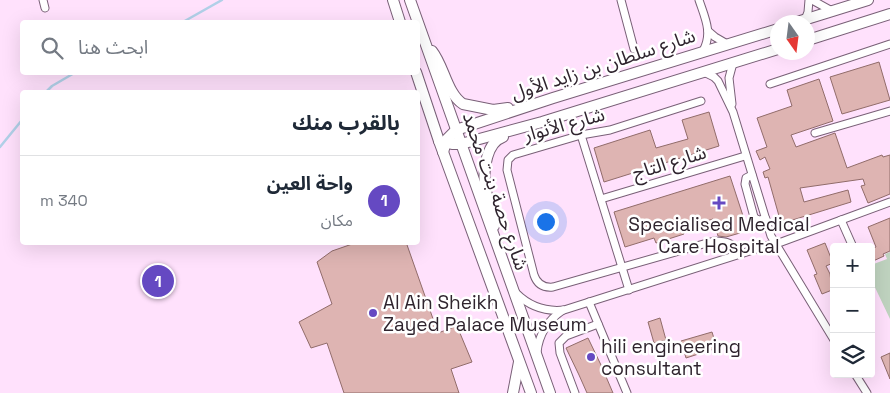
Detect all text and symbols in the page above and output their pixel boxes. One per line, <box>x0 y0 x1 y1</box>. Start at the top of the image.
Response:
north arrow <box>770 15 815 60</box>
search box <box>20 20 420 75</box>
street label: شارع سلطان بن زايد الأول <box>508 23 699 107</box>
icon: search <box>38 34 66 62</box>
text: ابحث هنا <box>78 35 148 60</box>
street label: شارع الأنوار <box>520 102 608 149</box>
text: بالقرب منك <box>292 109 400 136</box>
street label: شارع حصة بنت محمد <box>456 109 534 274</box>
street label: شارع التاج <box>629 139 710 187</box>
text: واحة العين <box>267 171 353 196</box>
text: 340 m <box>40 190 88 211</box>
text: 1 <box>380 190 388 211</box>
marker: Specialised Medical Care Hospital <box>712 196 726 210</box>
your location <box>533 209 559 235</box>
text: مكان <box>321 210 353 231</box>
place label: Specialised Medical Care Hospital <box>628 212 810 259</box>
map controls <box>830 243 875 378</box>
button: + <box>830 243 875 288</box>
pin: 1 <box>142 262 174 300</box>
button: − <box>830 288 875 333</box>
place label: Al Ain Sheikh Zayed Palace Museum <box>383 290 587 337</box>
marker: Al Ain Sheikh Zayed Palace Museum <box>367 307 379 319</box>
button: layers <box>830 333 875 378</box>
place label: hili engineering consultant <box>601 334 741 381</box>
marker: hili engineering consultant <box>585 351 597 363</box>

